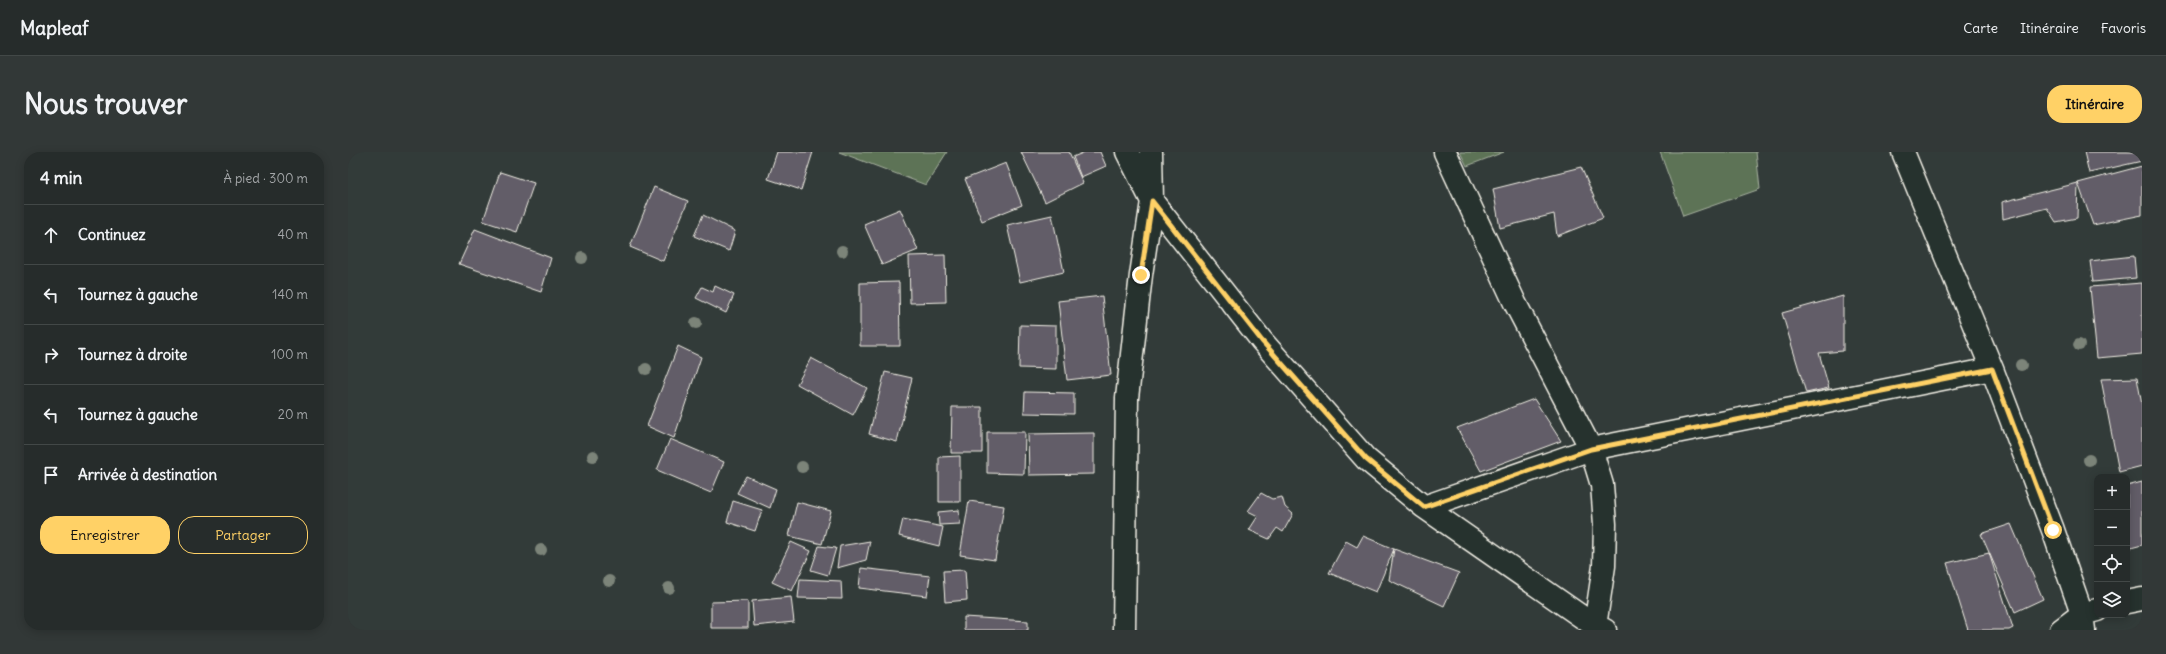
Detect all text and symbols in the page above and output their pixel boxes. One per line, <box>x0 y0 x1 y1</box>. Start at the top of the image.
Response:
text: Mapleaf <box>20 16 89 40</box>
text: Carte <box>1963 19 1998 37</box>
text: Itinéraire <box>2020 19 2079 37</box>
text: Favoris <box>2101 19 2146 37</box>
button: Itinéraire <box>2047 85 2142 123</box>
text: Nous trouver <box>24 86 187 122</box>
text: 4 min <box>40 167 82 189</box>
text: À pied · 300 m <box>224 170 308 187</box>
icon: ahead <box>40 224 62 246</box>
text: Continuez <box>78 225 146 244</box>
text: 40 m <box>277 226 308 243</box>
route end <box>1132 266 1150 284</box>
icon: left <box>40 284 62 306</box>
text: Tournez à gauche <box>78 285 198 304</box>
text: 140 m <box>272 286 308 303</box>
icon: right <box>40 344 62 366</box>
text: Tournez à droite <box>78 345 187 364</box>
text: 100 m <box>271 346 308 363</box>
icon: left <box>40 404 62 426</box>
text: Tournez à gauche <box>78 405 198 424</box>
text: 20 m <box>278 406 308 423</box>
icon: arrive <box>40 464 62 486</box>
text: Arrivée à destination <box>78 465 217 484</box>
map controls <box>2094 474 2130 618</box>
button: + <box>2094 474 2130 510</box>
button: − <box>2094 510 2130 546</box>
button: Enregistrer <box>40 516 170 554</box>
button: Partager <box>178 516 308 554</box>
route start <box>2044 521 2062 539</box>
button: locate <box>2094 546 2130 582</box>
button: layers <box>2094 582 2130 618</box>

